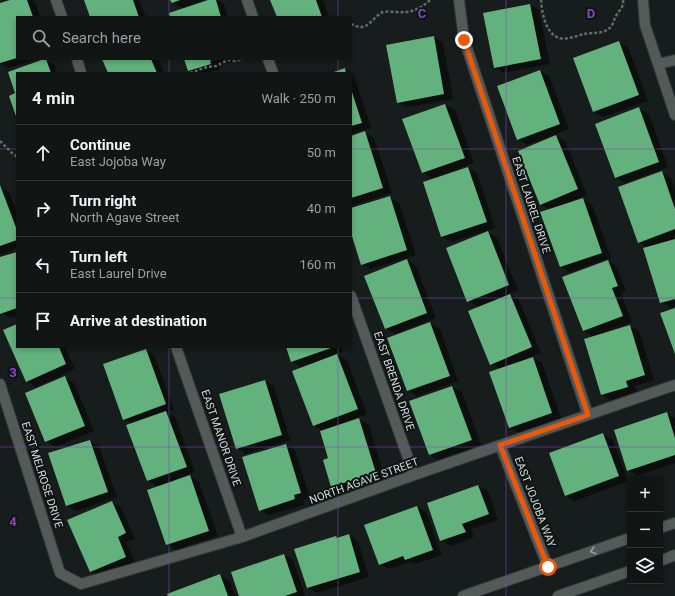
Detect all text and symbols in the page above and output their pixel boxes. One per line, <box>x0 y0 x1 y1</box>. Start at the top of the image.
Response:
text: C <box>418 6 427 21</box>
text: D <box>587 6 595 21</box>
search box <box>16 16 352 60</box>
icon: search <box>30 27 52 49</box>
text: Search here <box>62 29 141 47</box>
route end <box>455 31 473 49</box>
text: 4 min <box>32 88 75 108</box>
text: Walk · 250 m <box>261 91 336 106</box>
text: Continue <box>70 136 131 154</box>
icon: ahead <box>32 142 54 164</box>
text: 50 m <box>307 145 336 160</box>
text: East Jojoba Way <box>70 154 166 169</box>
street label: EAST LAUREL DRIVE <box>509 155 553 255</box>
text: Turn right <box>70 192 136 210</box>
icon: right <box>32 198 54 220</box>
text: 40 m <box>307 201 336 216</box>
text: North Agave Street <box>70 210 179 225</box>
text: Turn left <box>70 248 127 266</box>
icon: left <box>32 254 54 276</box>
text: 160 m <box>299 257 336 272</box>
text: East Laurel Drive <box>70 266 167 281</box>
icon: arrive <box>32 310 54 332</box>
text: Arrive at destination <box>70 312 207 330</box>
street label: EAST BRENDA DRIVE <box>371 330 417 432</box>
text: 3 <box>9 365 17 380</box>
street label: EAST MANOR DRIVE <box>198 388 244 488</box>
street label: EAST MELROSE DRIVE <box>19 420 65 530</box>
street label: NORTH AGAVE STREET <box>308 455 421 507</box>
street label: EAST JOJOBA WAY <box>512 455 558 549</box>
map controls <box>627 476 663 584</box>
button: + <box>627 476 663 512</box>
button: − <box>627 512 663 548</box>
text: 4 <box>9 514 17 529</box>
one-way arrow <box>590 546 597 555</box>
button: layers <box>627 548 663 584</box>
route start <box>539 558 557 576</box>

